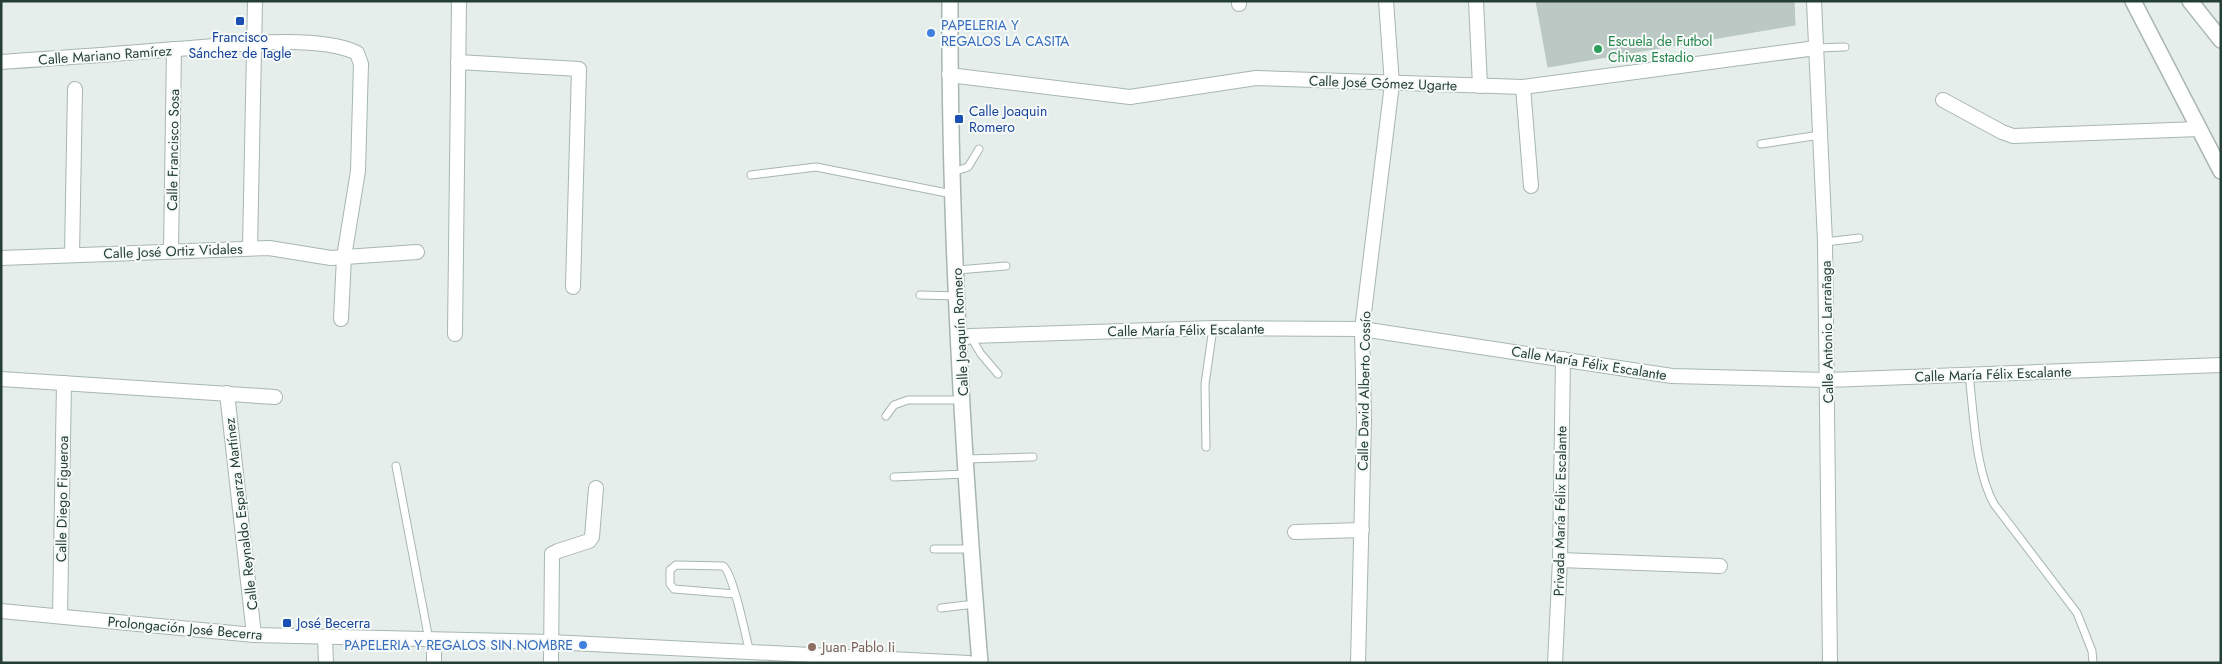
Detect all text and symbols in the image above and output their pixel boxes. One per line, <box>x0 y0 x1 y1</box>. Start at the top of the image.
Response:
marker: Francisco Sánchez de Tagle <box>234 15 246 27</box>
place label: PAPELERIA Y REGALOS LA CASITA <box>941 15 1070 51</box>
place label: Francisco Sánchez de Tagle <box>188 27 292 63</box>
marker: PAPELERIA Y REGALOS LA CASITA <box>925 27 937 39</box>
place label: Escuela de Futbol Chivas Estadio <box>1608 31 1712 67</box>
street label: Calle Mariano Ramírez <box>38 40 173 70</box>
marker: Escuela de Futbol Chivas Estadio <box>1592 43 1604 55</box>
street label: Calle José Gómez Ugarte <box>1309 70 1457 96</box>
street label: Calle Francisco Sosa <box>162 89 184 211</box>
place label: Calle Joaquin Romero <box>969 101 1047 137</box>
marker: Calle Joaquin Romero <box>953 113 965 125</box>
street label: Calle José Ortiz Vidales <box>103 239 243 263</box>
street label: Calle Antonio Larrañaga <box>1816 260 1838 404</box>
street label: Calle Joaquín Romero <box>947 267 973 397</box>
street label: Calle David Alberto Cossío <box>1353 311 1375 471</box>
street label: Calle María Félix Escalante <box>1107 319 1265 341</box>
street label: Calle María Félix Escalante <box>1510 341 1668 385</box>
street label: Calle María Félix Escalante <box>1914 361 2072 387</box>
street label: Calle Reynaldo Esparza Martínez <box>219 416 263 611</box>
street label: Privada María Félix Escalante <box>1549 426 1571 596</box>
street label: Calle Diego Figueroa <box>51 436 73 562</box>
street label: Prolongación José Becerra <box>107 611 263 645</box>
place label: José Becerra <box>295 613 370 633</box>
marker: José Becerra <box>281 617 293 629</box>
place label: PAPELERIA Y REGALOS SIN NOMBRE <box>344 635 573 655</box>
place label: Juan Pablo Ii <box>820 637 895 657</box>
marker: PAPELERIA Y REGALOS SIN NOMBRE <box>577 639 589 651</box>
marker: Juan Pablo Ii <box>806 641 818 653</box>

